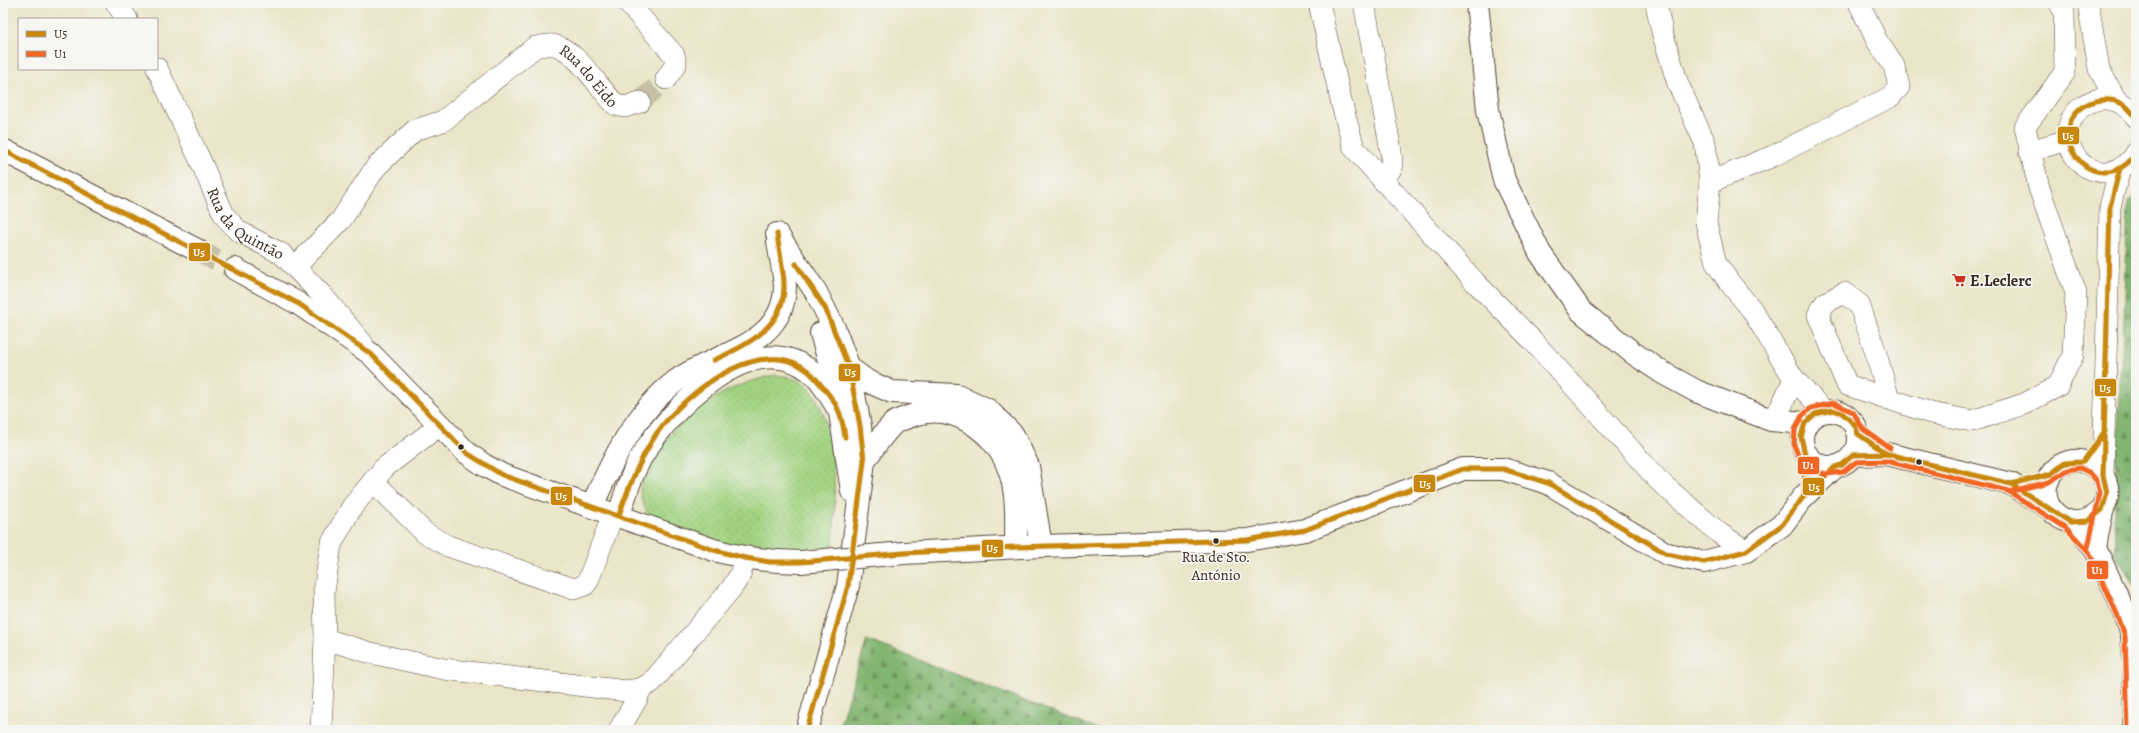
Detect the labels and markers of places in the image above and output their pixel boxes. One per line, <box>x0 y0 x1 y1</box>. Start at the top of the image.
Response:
place label: E.Leclerc <box>1970 270 2032 292</box>
supermarket icon: E.Leclerc <box>1951 272 1967 288</box>
unlabelled marker <box>456 442 466 452</box>
unlabelled marker <box>1914 457 1924 467</box>
marker: Rua de Sto. António <box>1211 536 1221 546</box>
place label: Rua de Sto. António <box>1182 547 1250 585</box>

